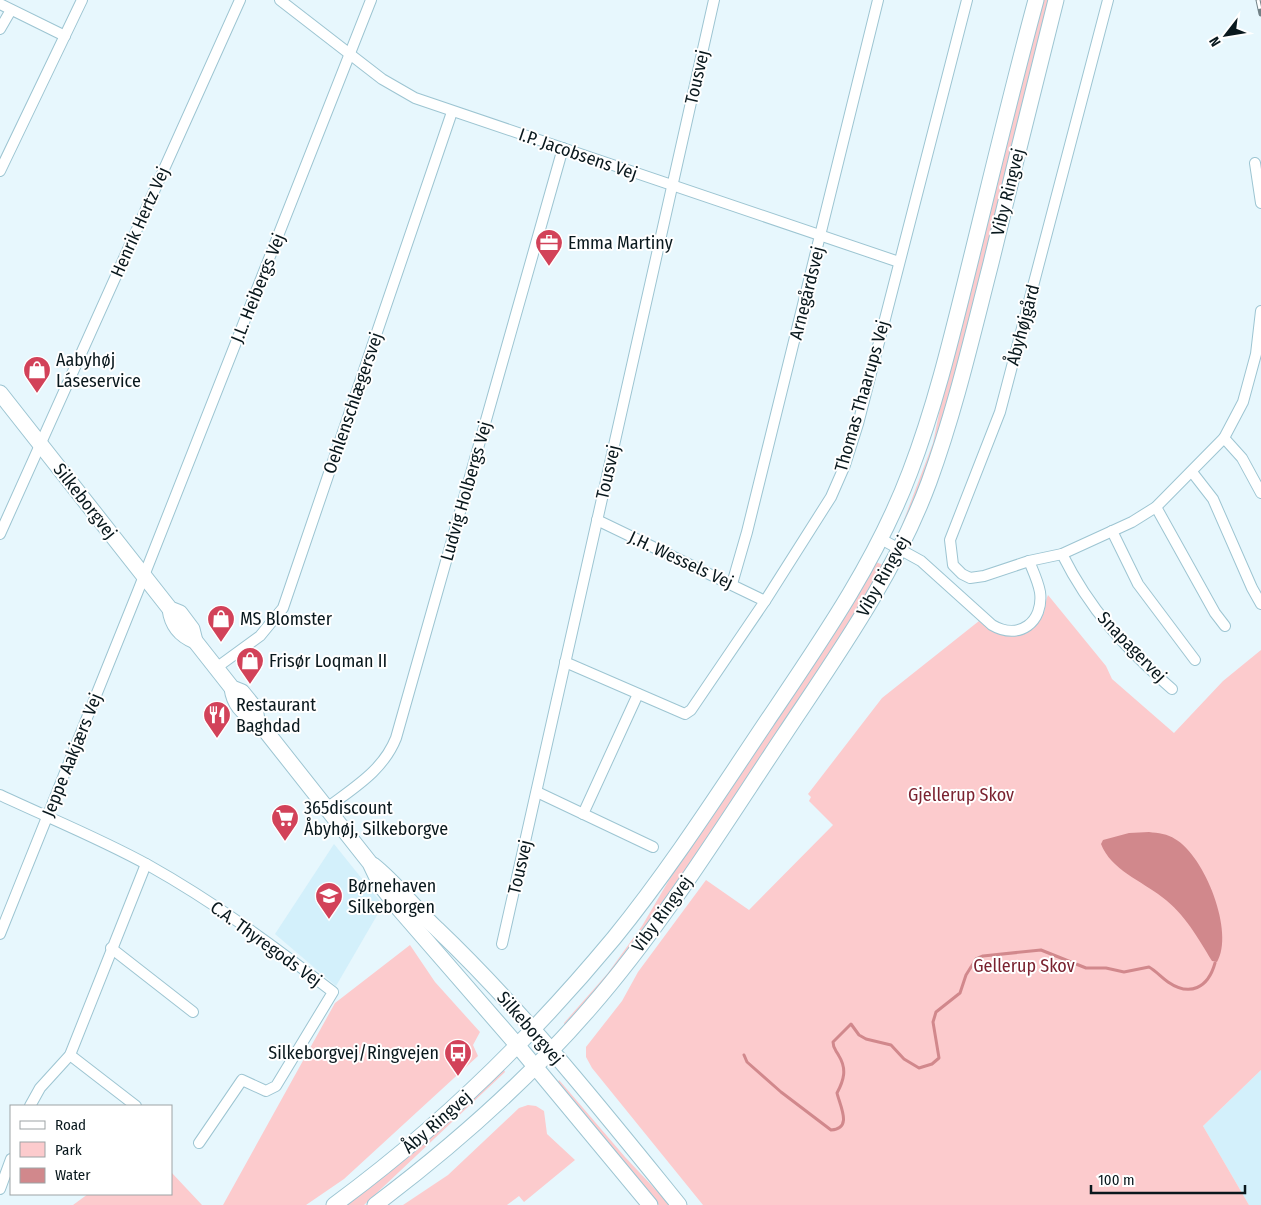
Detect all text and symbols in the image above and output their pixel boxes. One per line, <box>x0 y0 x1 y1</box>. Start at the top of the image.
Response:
north arrow <box>1201 10 1251 60</box>
text: N <box>1206 33 1225 49</box>
street label: Tousvej <box>680 48 714 106</box>
street label: I.P. Jacobsens Vej <box>516 123 640 185</box>
street label: Viby Ringvej <box>987 146 1029 238</box>
street label: Henrik Hertz Vej <box>106 164 174 280</box>
office icon: Emma Martiny <box>534 228 564 267</box>
street label: J.L. Heibergs Vej <box>226 230 290 346</box>
place label: Emma Martiny <box>568 232 673 254</box>
street label: Arnegårdsvej <box>785 244 829 342</box>
street label: Åbyhøjgård <box>1001 282 1044 368</box>
street label: Thomas Thaarups Vej <box>830 318 894 474</box>
street label: Oehlenschlægersvej <box>319 329 387 477</box>
place label: Aabyhøj Láseservice <box>56 349 141 392</box>
shop icon: Aabyhøj Láseservice <box>22 355 52 394</box>
street label: Ludvig Holbergs Vej <box>436 419 496 563</box>
street label: Tousvej <box>591 443 625 501</box>
street label: Silkeborgvej <box>49 459 121 543</box>
street label: J.H. Wessels Vej <box>625 526 737 594</box>
street label: Viby Ringvej <box>852 532 914 620</box>
shop icon: MS Blomster <box>206 604 236 643</box>
street label: Snapagervej <box>1093 607 1171 687</box>
place label: MS Blomster <box>240 608 333 630</box>
shop icon: Frisør Loqman II <box>235 646 265 685</box>
place label: Frisør Loqman II <box>269 650 387 672</box>
street label: Jeppe Aakjærs Vej <box>37 690 107 820</box>
place label: Restaurant Baghdad <box>236 694 316 737</box>
restaurant icon: Restaurant Baghdad <box>202 700 232 739</box>
park label: Gjellerup Skov <box>908 784 1014 806</box>
place label: 365discount Åbyhøj, Silkeborgve <box>304 797 448 840</box>
supermarket icon: 365discount Åbyhøj, Silkeborgve <box>270 803 300 842</box>
street label: Tousvej <box>503 838 537 896</box>
street label: Viby Ringvej <box>627 871 697 957</box>
place label: Børnehaven Silkeborgen <box>348 875 436 918</box>
school or university icon: Børnehaven Silkeborgen <box>314 881 344 920</box>
street label: C.A. Thyregods Vej <box>206 896 326 992</box>
park label: Gellerup Skov <box>973 955 1075 977</box>
street label: Silkeborgvej <box>492 987 568 1069</box>
bus stop icon: Silkeborgvej/Ringvejen <box>443 1038 473 1077</box>
place label: Silkeborgvej/Ringvejen <box>268 1042 439 1064</box>
street label: Åby Ringvej <box>397 1085 476 1158</box>
legend <box>10 1105 172 1195</box>
text: Road <box>55 1116 86 1134</box>
text: Park <box>55 1141 82 1159</box>
scale bar <box>1091 1162 1245 1194</box>
text: Water <box>55 1166 91 1184</box>
text: 100 m <box>1098 1171 1135 1189</box>

